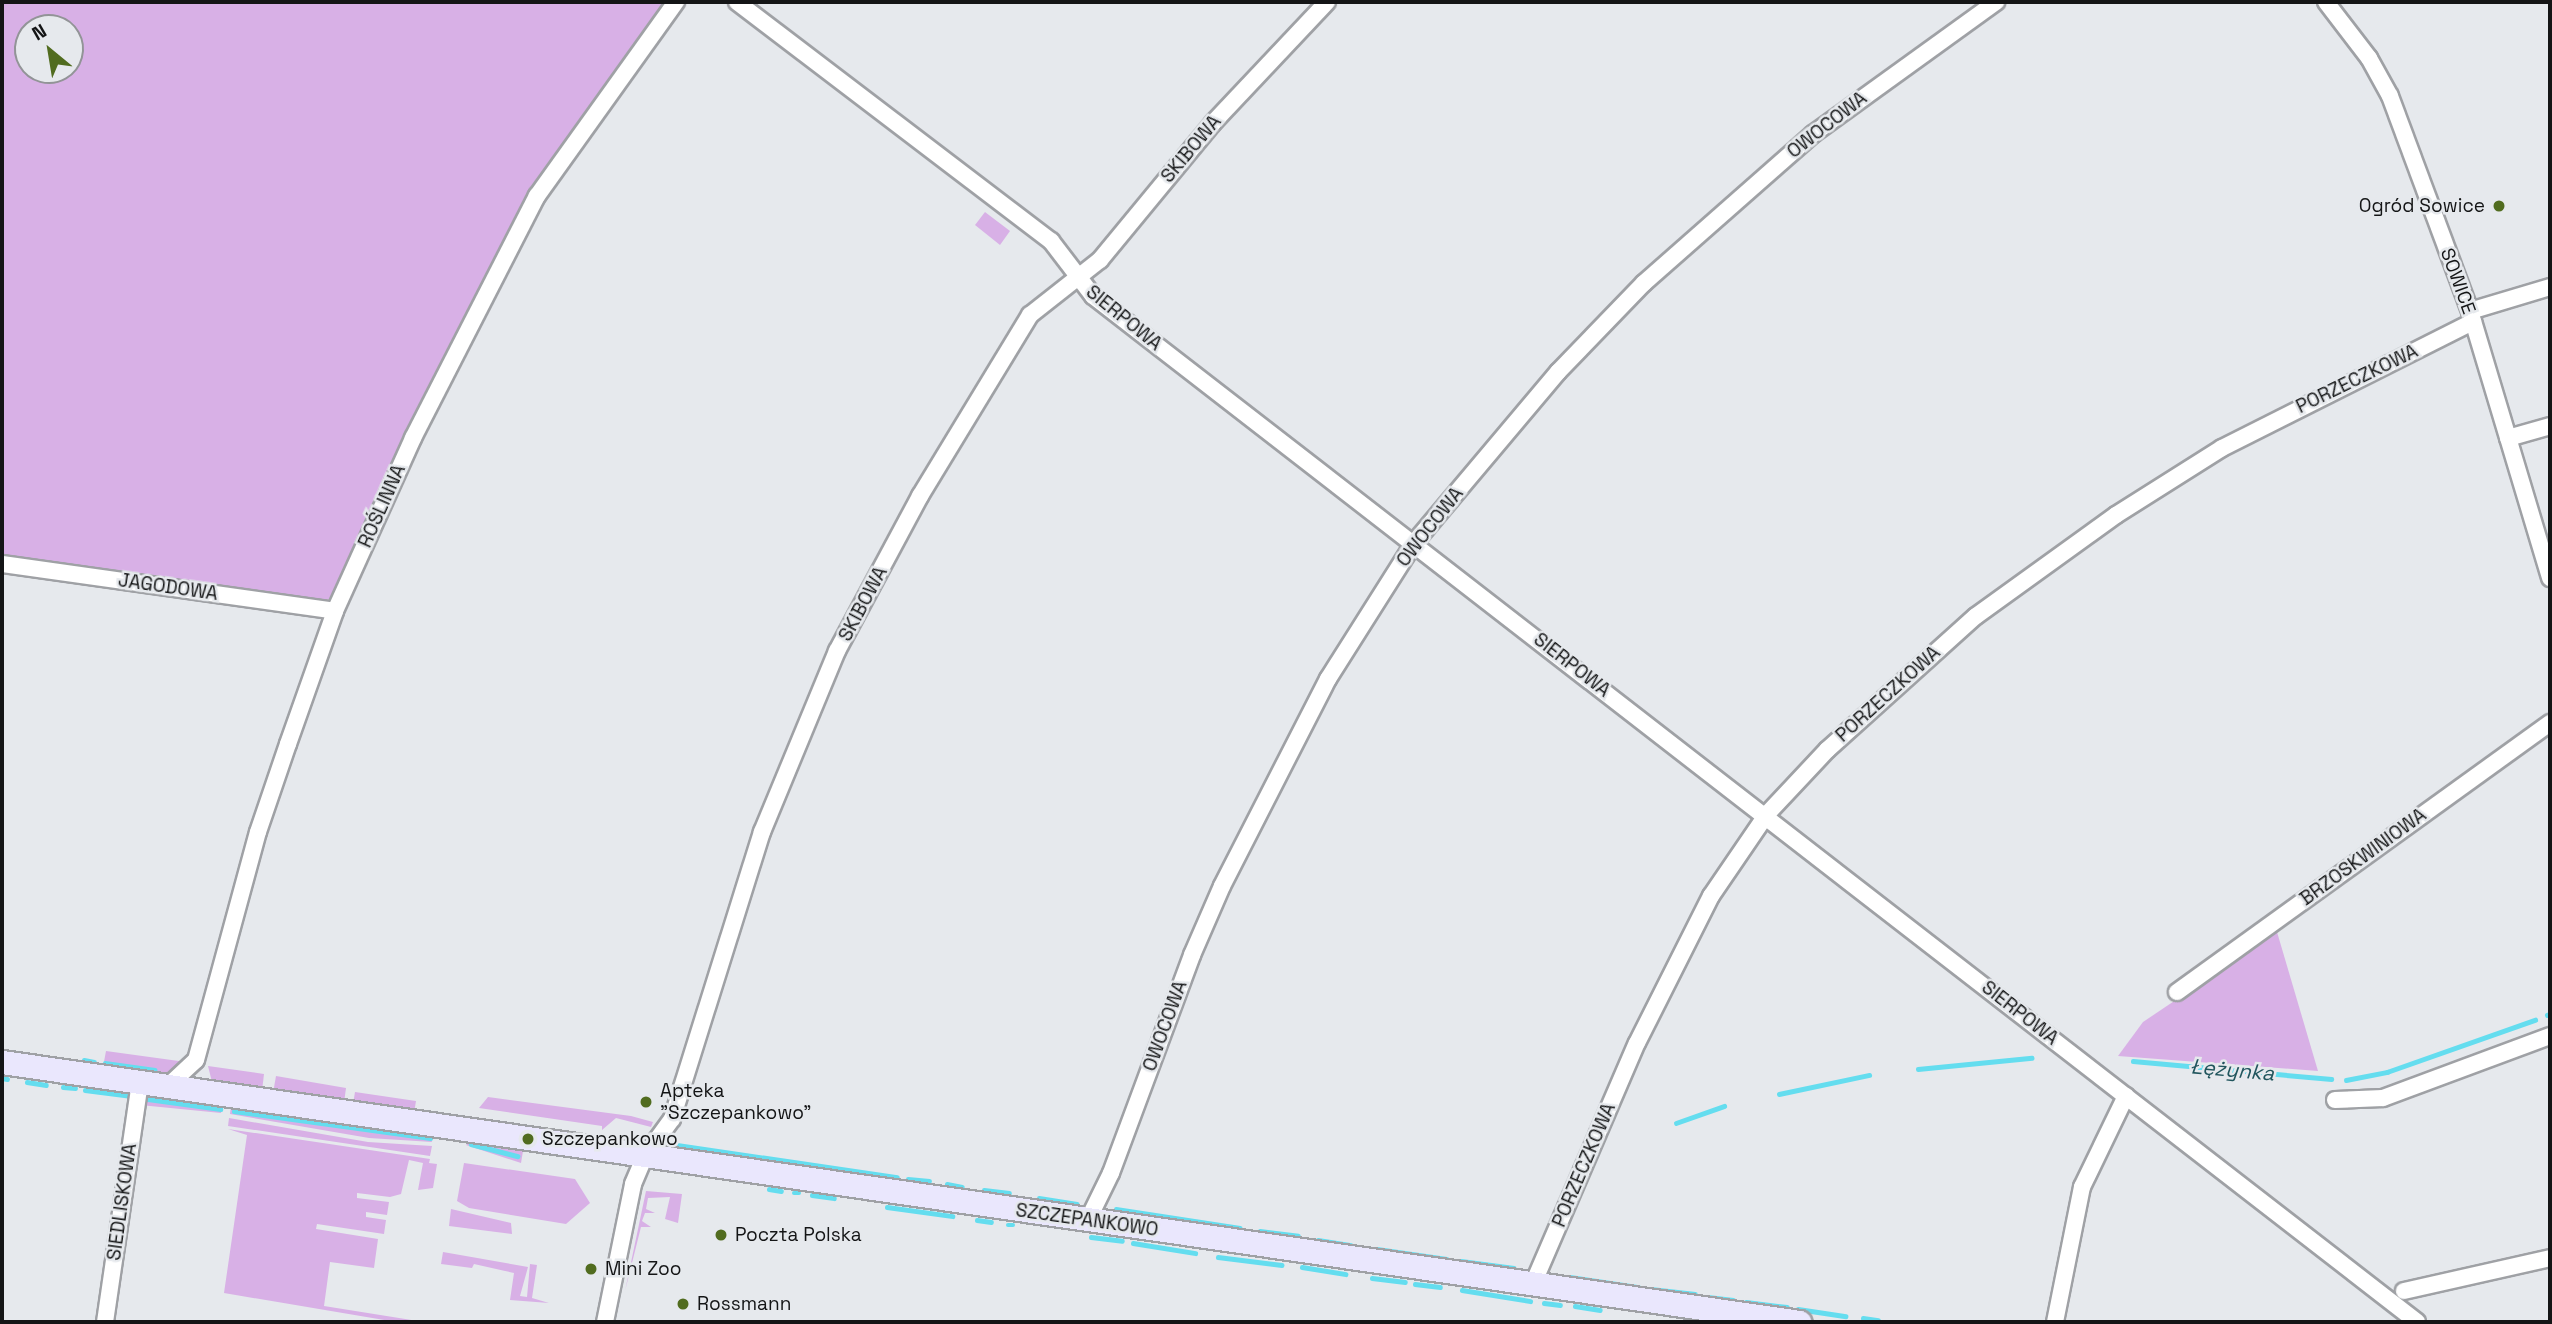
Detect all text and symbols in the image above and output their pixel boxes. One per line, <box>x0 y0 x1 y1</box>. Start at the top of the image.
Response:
north arrow <box>14 14 84 84</box>
text: N <box>27 18 51 46</box>
street label: OWOCOWA <box>1783 87 1871 163</box>
street label: SKIBOWA <box>1156 111 1226 187</box>
place label: Ogród Sowice <box>2359 195 2485 217</box>
marker: Ogród Sowice <box>2491 198 2507 214</box>
street label: SOWICE <box>2436 245 2480 317</box>
street label: SIERPOWA <box>1081 280 1167 356</box>
street label: PORZECZKOWA <box>2292 340 2422 418</box>
street label: ROŚLINNA <box>354 461 410 551</box>
street label: OWOCOWA <box>1392 483 1468 571</box>
street label: SKIBOWA <box>834 563 892 645</box>
street label: JAGODOWA <box>117 569 219 605</box>
street label: SIERPOWA <box>1529 628 1615 702</box>
street label: PORZECZKOWA <box>1831 641 1945 747</box>
street label: BRZOSKWINIOWA <box>2295 804 2431 910</box>
street label: SIERPOWA <box>1977 976 2063 1050</box>
street label: OWOCOWA <box>1138 978 1192 1074</box>
water label: Łężynka <box>2189 1054 2275 1086</box>
place label: Apteka "Szczepankowo" <box>660 1080 811 1124</box>
marker: Apteka "Szczepankowo" <box>638 1094 654 1110</box>
street label: PORZECZKOWA <box>1548 1100 1620 1230</box>
place label: Szczepankowo <box>542 1128 678 1150</box>
marker: Szczepankowo <box>520 1131 536 1147</box>
street label: SIEDLISKOWA <box>103 1142 141 1262</box>
street label: SZCZEPANKOWO <box>1014 1199 1160 1241</box>
place label: Poczta Polska <box>735 1224 862 1246</box>
marker: Poczta Polska <box>713 1227 729 1243</box>
place label: Mini Zoo <box>605 1258 681 1280</box>
marker: Mini Zoo <box>583 1261 599 1277</box>
place label: Rossmann <box>697 1293 791 1315</box>
marker: Rossmann <box>675 1296 691 1312</box>

